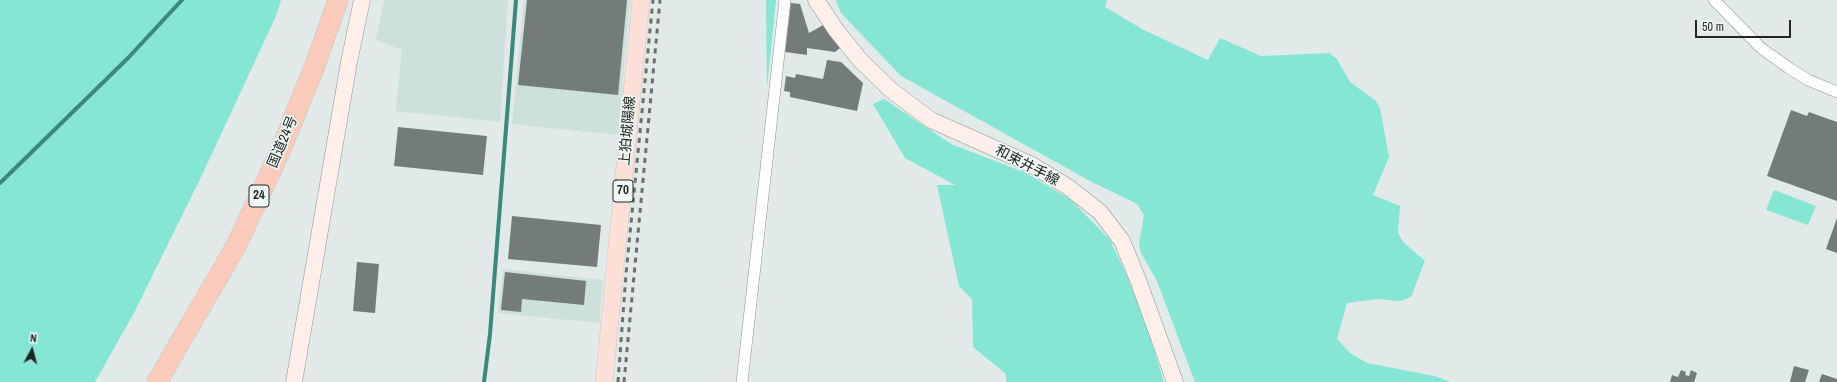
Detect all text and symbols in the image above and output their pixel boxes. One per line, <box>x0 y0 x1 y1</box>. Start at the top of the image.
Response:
scale bar <box>1697 12 1793 38</box>
text: 50 m <box>1702 19 1724 35</box>
street label: 上狛城陽線 <box>617 95 639 167</box>
street label: 国道24号 <box>265 114 301 170</box>
street label: 和束井手線 <box>992 142 1062 190</box>
road number: 70 <box>613 180 633 202</box>
road number: 24 <box>249 185 269 207</box>
north arrow <box>12 330 52 370</box>
text: N <box>29 331 38 345</box>

